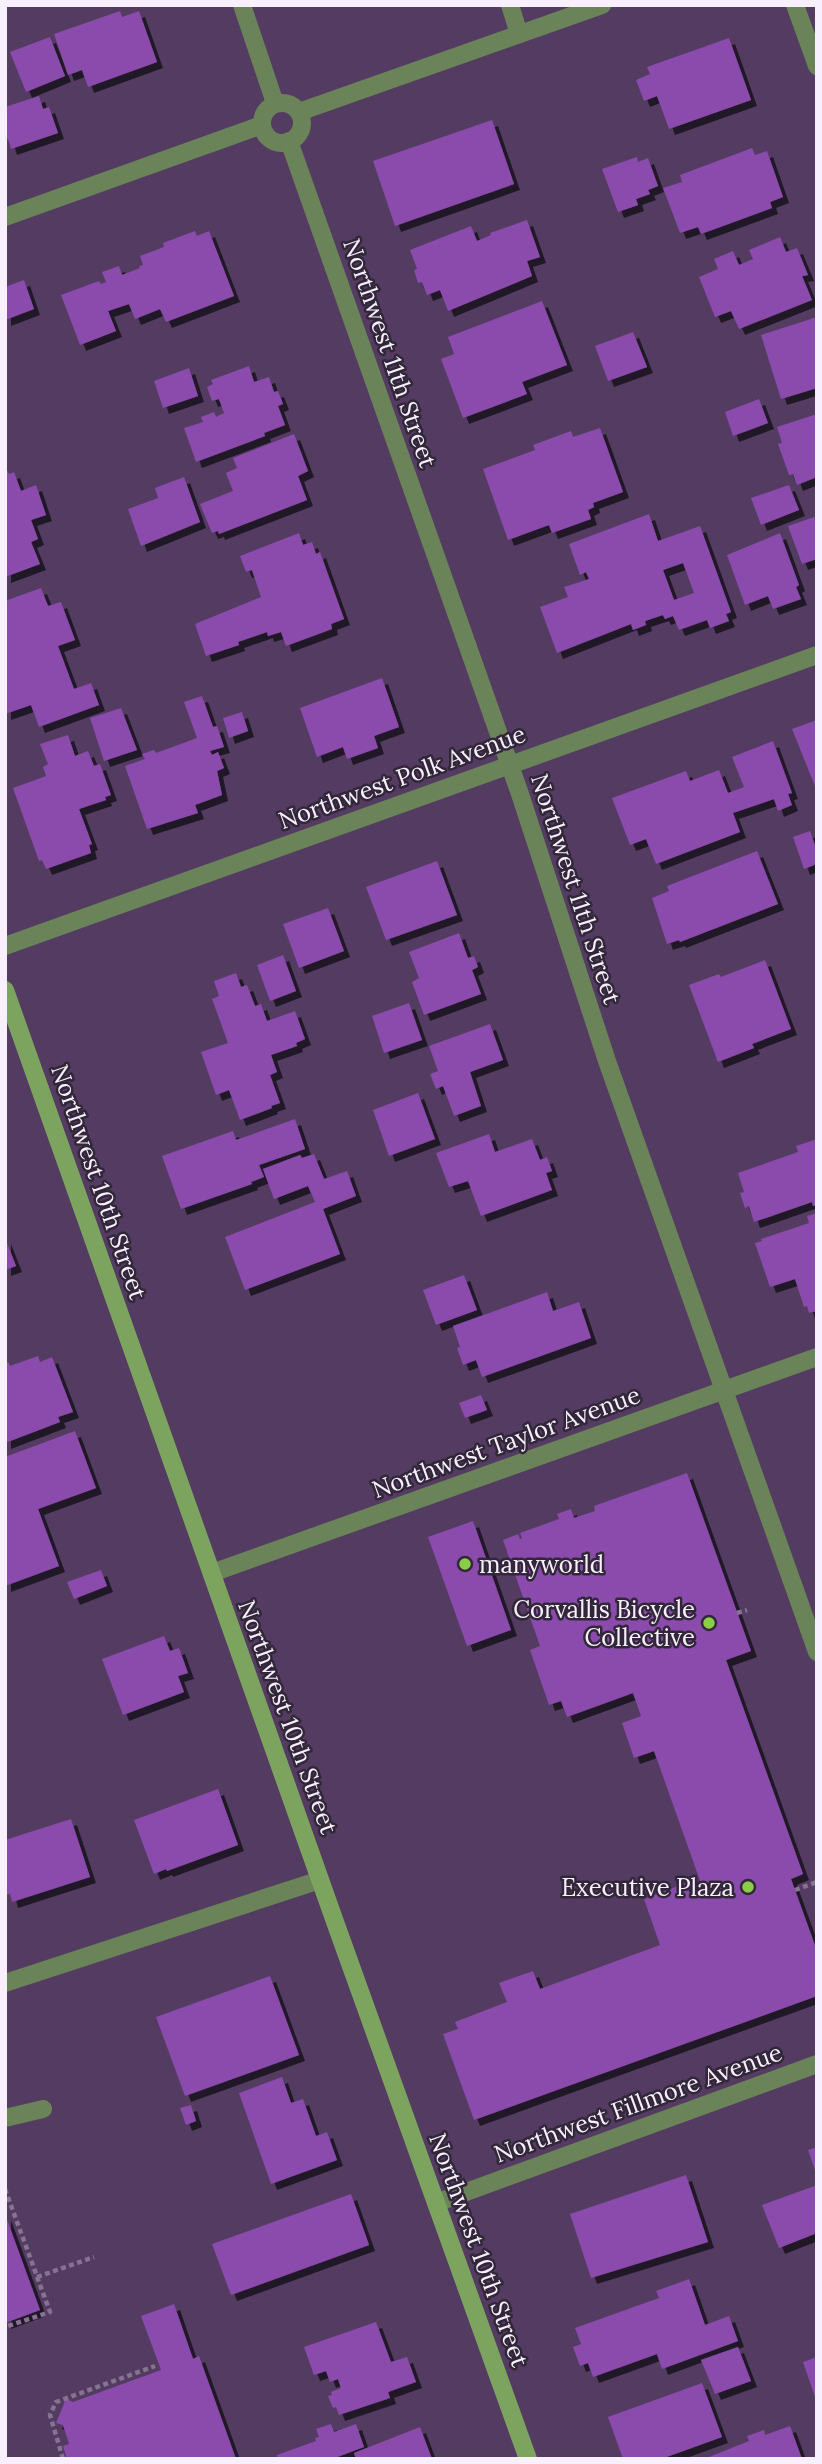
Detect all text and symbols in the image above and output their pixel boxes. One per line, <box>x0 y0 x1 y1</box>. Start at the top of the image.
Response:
street label: Northwest 11th Street <box>336 234 444 472</box>
street label: Northwest Polk Avenue <box>274 718 530 836</box>
street label: Northwest 11th Street <box>524 770 628 1009</box>
street label: Northwest 10th Street <box>44 1060 154 1304</box>
street label: Northwest Taylor Avenue <box>368 1379 644 1505</box>
place label: manyworld <box>479 1549 604 1580</box>
marker: manyworld <box>457 1556 473 1572</box>
place label: Corvallis Bicycle Collective <box>513 1594 695 1653</box>
street label: Northwest 10th Street <box>231 1596 345 1839</box>
marker: Corvallis Bicycle Collective <box>701 1615 717 1631</box>
place label: Executive Plaza <box>561 1872 734 1903</box>
marker: Executive Plaza <box>740 1879 756 1895</box>
street label: Northwest Fillmore Avenue <box>490 2036 786 2170</box>
street label: Northwest 10th Street <box>422 2129 536 2372</box>

